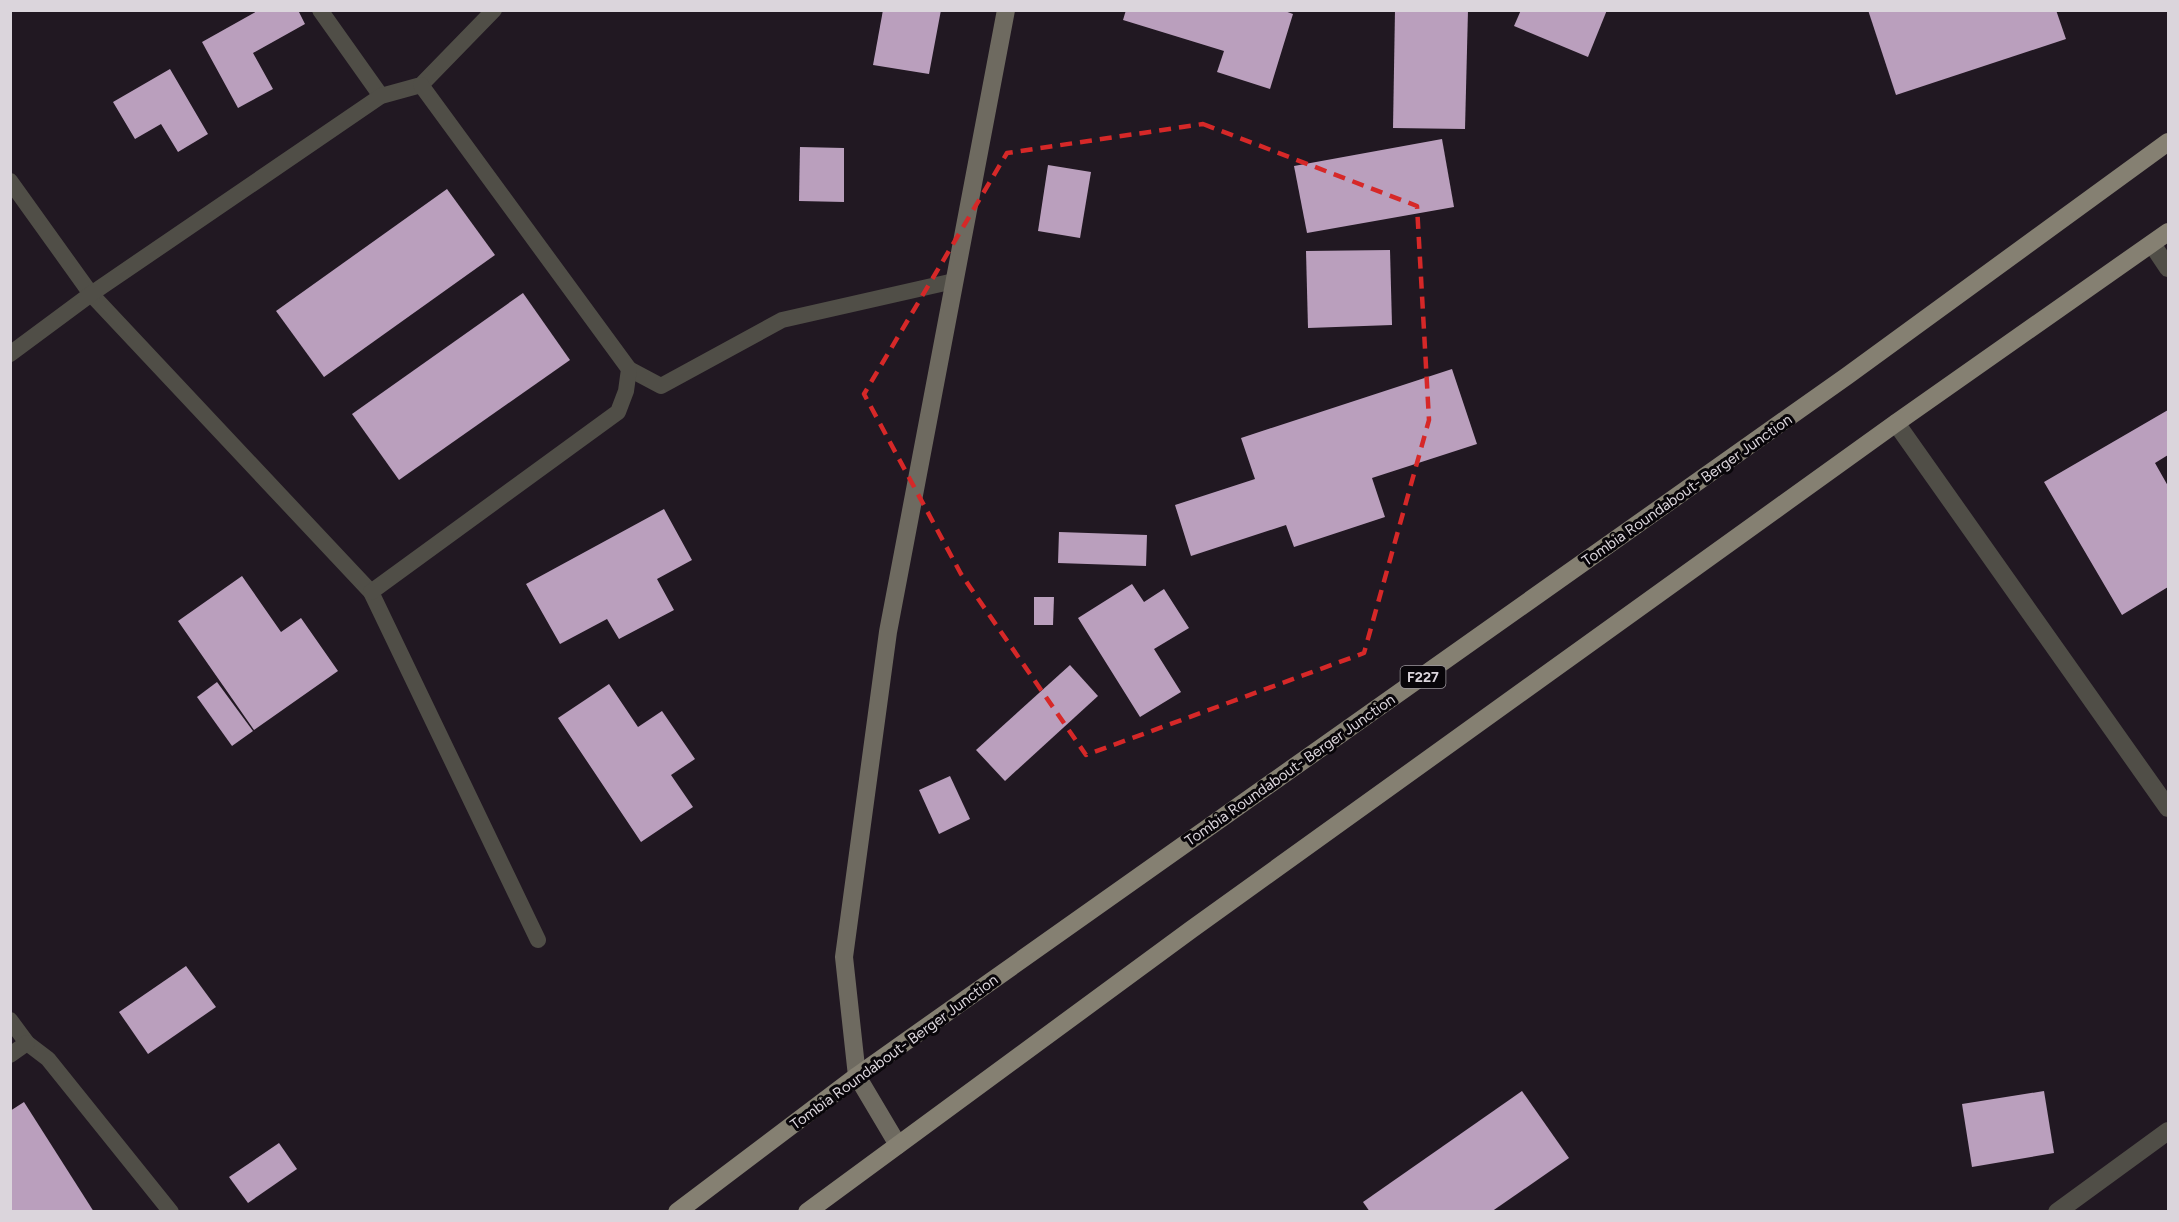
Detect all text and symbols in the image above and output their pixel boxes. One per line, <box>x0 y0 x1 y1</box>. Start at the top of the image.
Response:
street label: Tombia Roundabout- Berger Junction <box>1579 410 1795 570</box>
road number: F227 <box>1400 666 1446 688</box>
street label: Tombia Roundabout- Berger Junction <box>1182 690 1398 850</box>
street label: Tombia Roundabout- Berger Junction <box>787 971 1001 1133</box>

